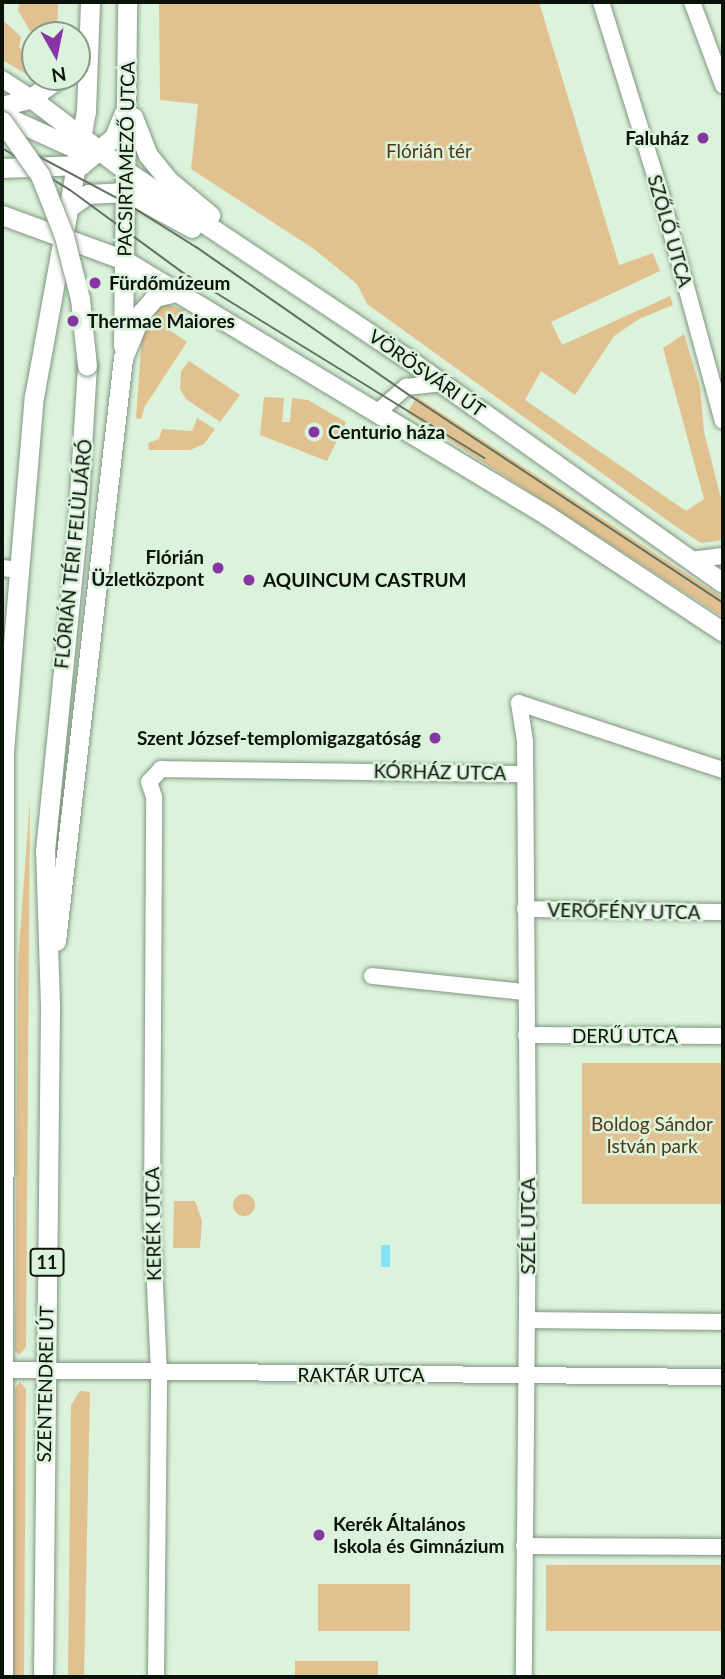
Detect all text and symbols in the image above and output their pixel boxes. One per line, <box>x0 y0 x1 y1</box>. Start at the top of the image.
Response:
north arrow <box>21 21 91 91</box>
street label: PACSIRTAMEZŐ UTCA <box>113 61 139 257</box>
text: N <box>50 63 68 88</box>
place label: Faluház <box>625 127 689 149</box>
marker: Faluház <box>695 130 711 146</box>
park label: Flórián tér <box>386 140 472 162</box>
street label: SZŐLŐ UTCA <box>643 172 697 290</box>
place label: Fürdőmúzeum <box>109 272 230 294</box>
marker: Fürdőmúzeum <box>87 275 103 291</box>
place label: Thermae Maiores <box>87 310 235 332</box>
marker: Thermae Maiores <box>65 313 81 329</box>
street label: VÖRÖSVÁRI ÚT <box>364 324 490 422</box>
place label: Centurio háza <box>328 421 445 443</box>
marker: Centurio háza <box>306 424 322 440</box>
street label: FLÓRIÁN TÉRI FELÜLJÁRÓ <box>50 438 96 670</box>
place label: Flórián Üzletközpont <box>91 546 204 590</box>
marker: Flórián Üzletközpont <box>210 560 226 576</box>
place label: AQUINCUM CASTRUM <box>263 569 467 591</box>
marker: AQUINCUM CASTRUM <box>241 572 257 588</box>
place label: Szent József-templomigazgatóság <box>136 727 421 749</box>
marker: Szent József-templomigazgatóság <box>427 730 443 746</box>
street label: KÓRHÁZ UTCA <box>373 759 507 785</box>
street label: VERŐFÉNY UTCA <box>547 898 701 924</box>
street label: DERŰ UTCA <box>572 1025 678 1047</box>
park label: Boldog Sándor István park <box>591 1113 713 1157</box>
street label: KERÉK UTCA <box>141 1167 165 1281</box>
street label: SZÉL UTCA <box>517 1177 539 1275</box>
road number: 11 <box>30 1247 64 1276</box>
street label: SZENTENDREI ÚT <box>32 1305 58 1463</box>
street label: RAKTÁR UTCA <box>297 1364 425 1386</box>
place label: Kerék Általános Iskola és Gimnázium <box>333 1513 504 1557</box>
marker: Kerék Általános Iskola és Gimnázium <box>311 1527 327 1543</box>

